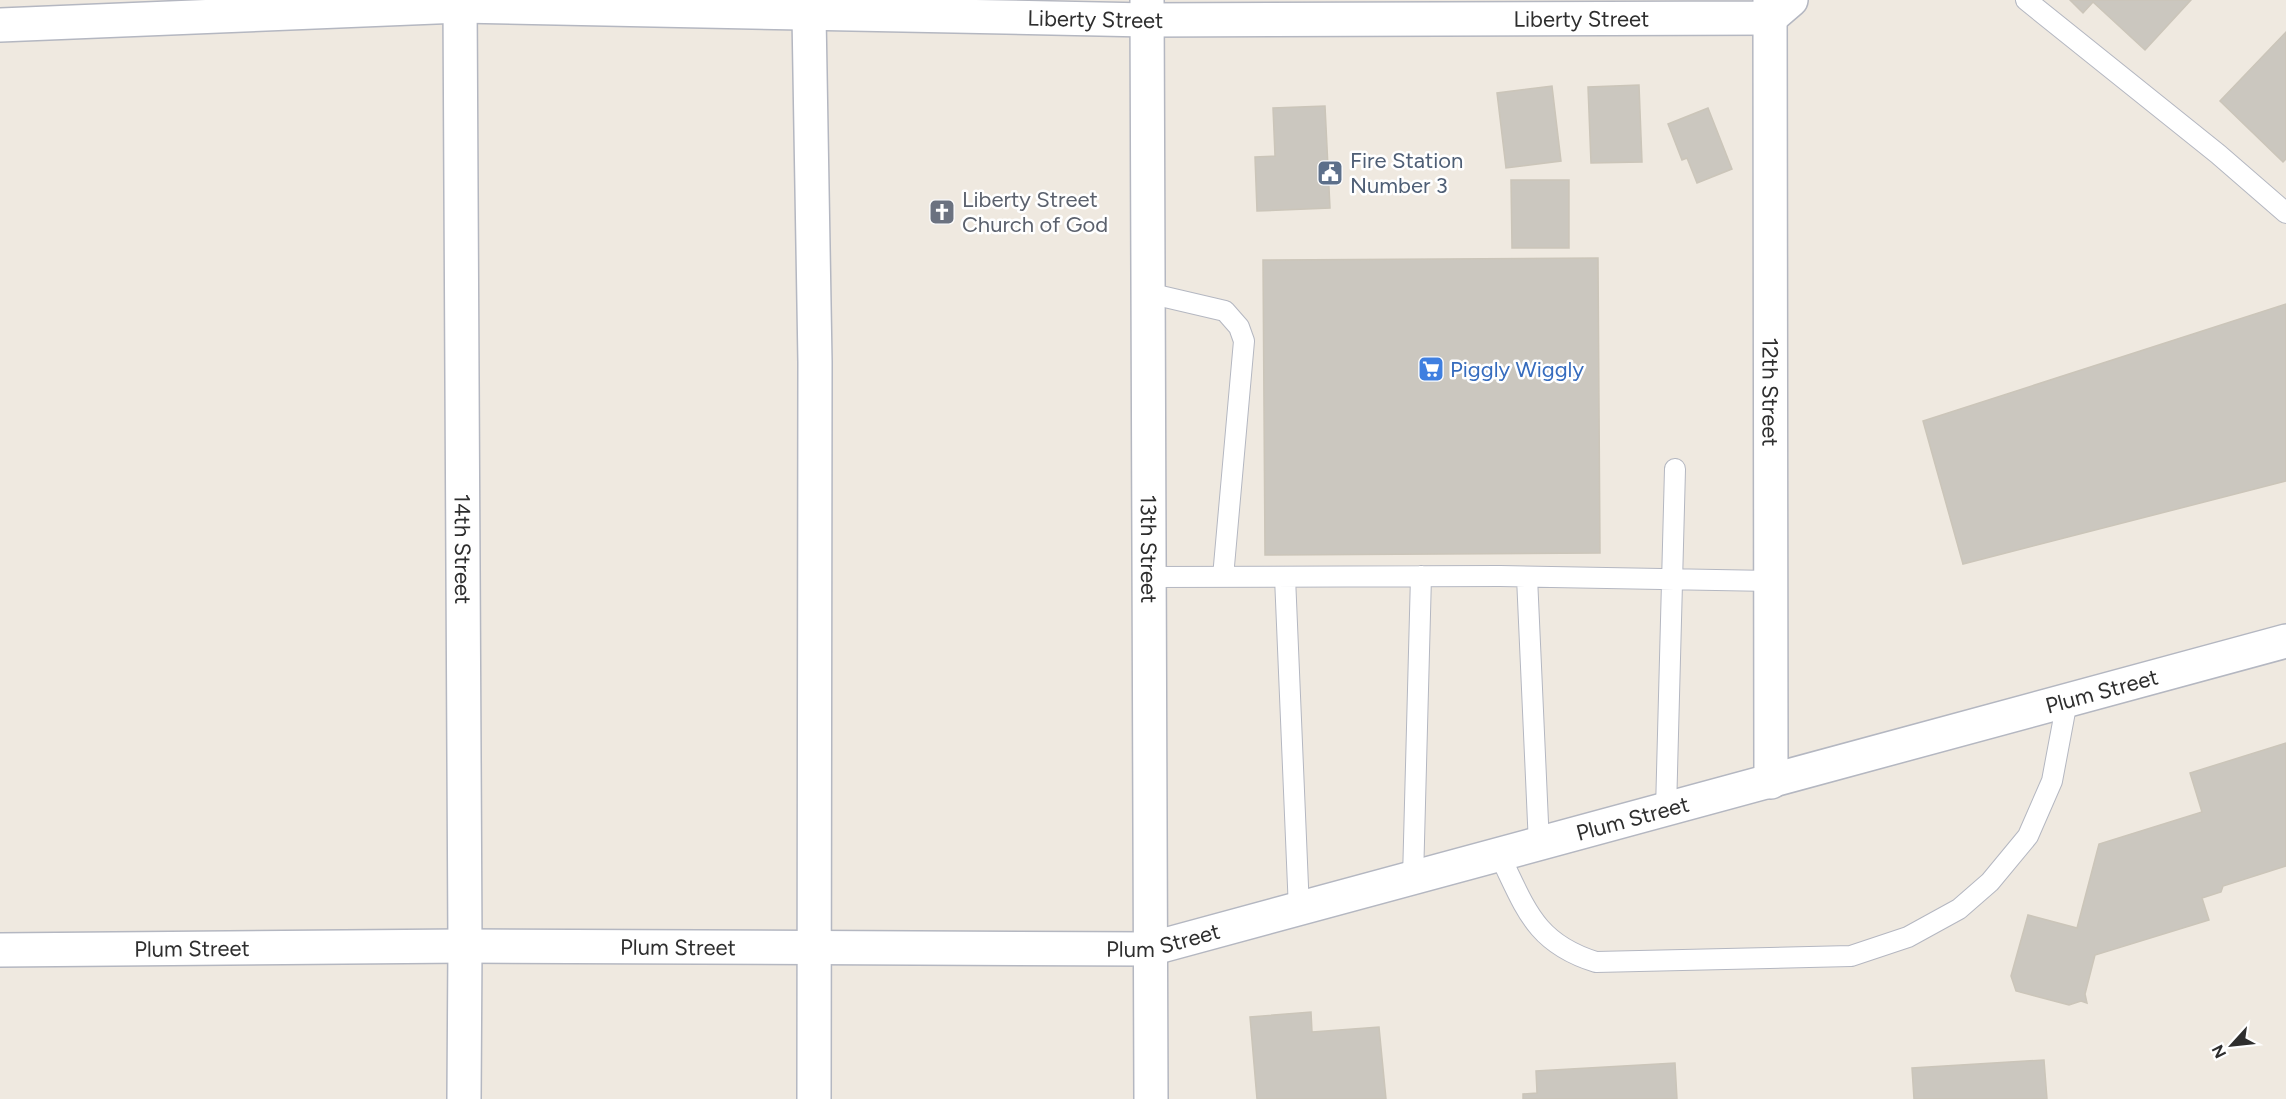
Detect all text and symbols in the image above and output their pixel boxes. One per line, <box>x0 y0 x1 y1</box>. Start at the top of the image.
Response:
street label: Liberty Street <box>1027 5 1163 34</box>
street label: Liberty Street <box>1513 5 1649 33</box>
place label: Fire Station Number 3 <box>1350 147 1463 199</box>
public building icon: Fire Station Number 3 <box>1315 158 1345 188</box>
place label: Liberty Street Church of God <box>962 186 1108 238</box>
church icon: Liberty Street Church of God <box>927 197 957 227</box>
street label: 12th Street <box>1756 337 1784 447</box>
supermarket icon: Piggly Wiggly <box>1416 354 1446 384</box>
place label: Piggly Wiggly <box>1450 356 1584 383</box>
street label: 14th Street <box>449 494 476 604</box>
street label: 13th Street <box>1135 495 1162 603</box>
street label: Plum Street <box>2042 663 2161 720</box>
street label: Plum Street <box>1573 790 1692 847</box>
street label: Plum Street <box>1106 918 1223 963</box>
street label: Plum Street <box>620 934 736 961</box>
street label: Plum Street <box>134 935 250 963</box>
north arrow <box>2202 1015 2262 1075</box>
text: N <box>2208 1042 2230 1061</box>

